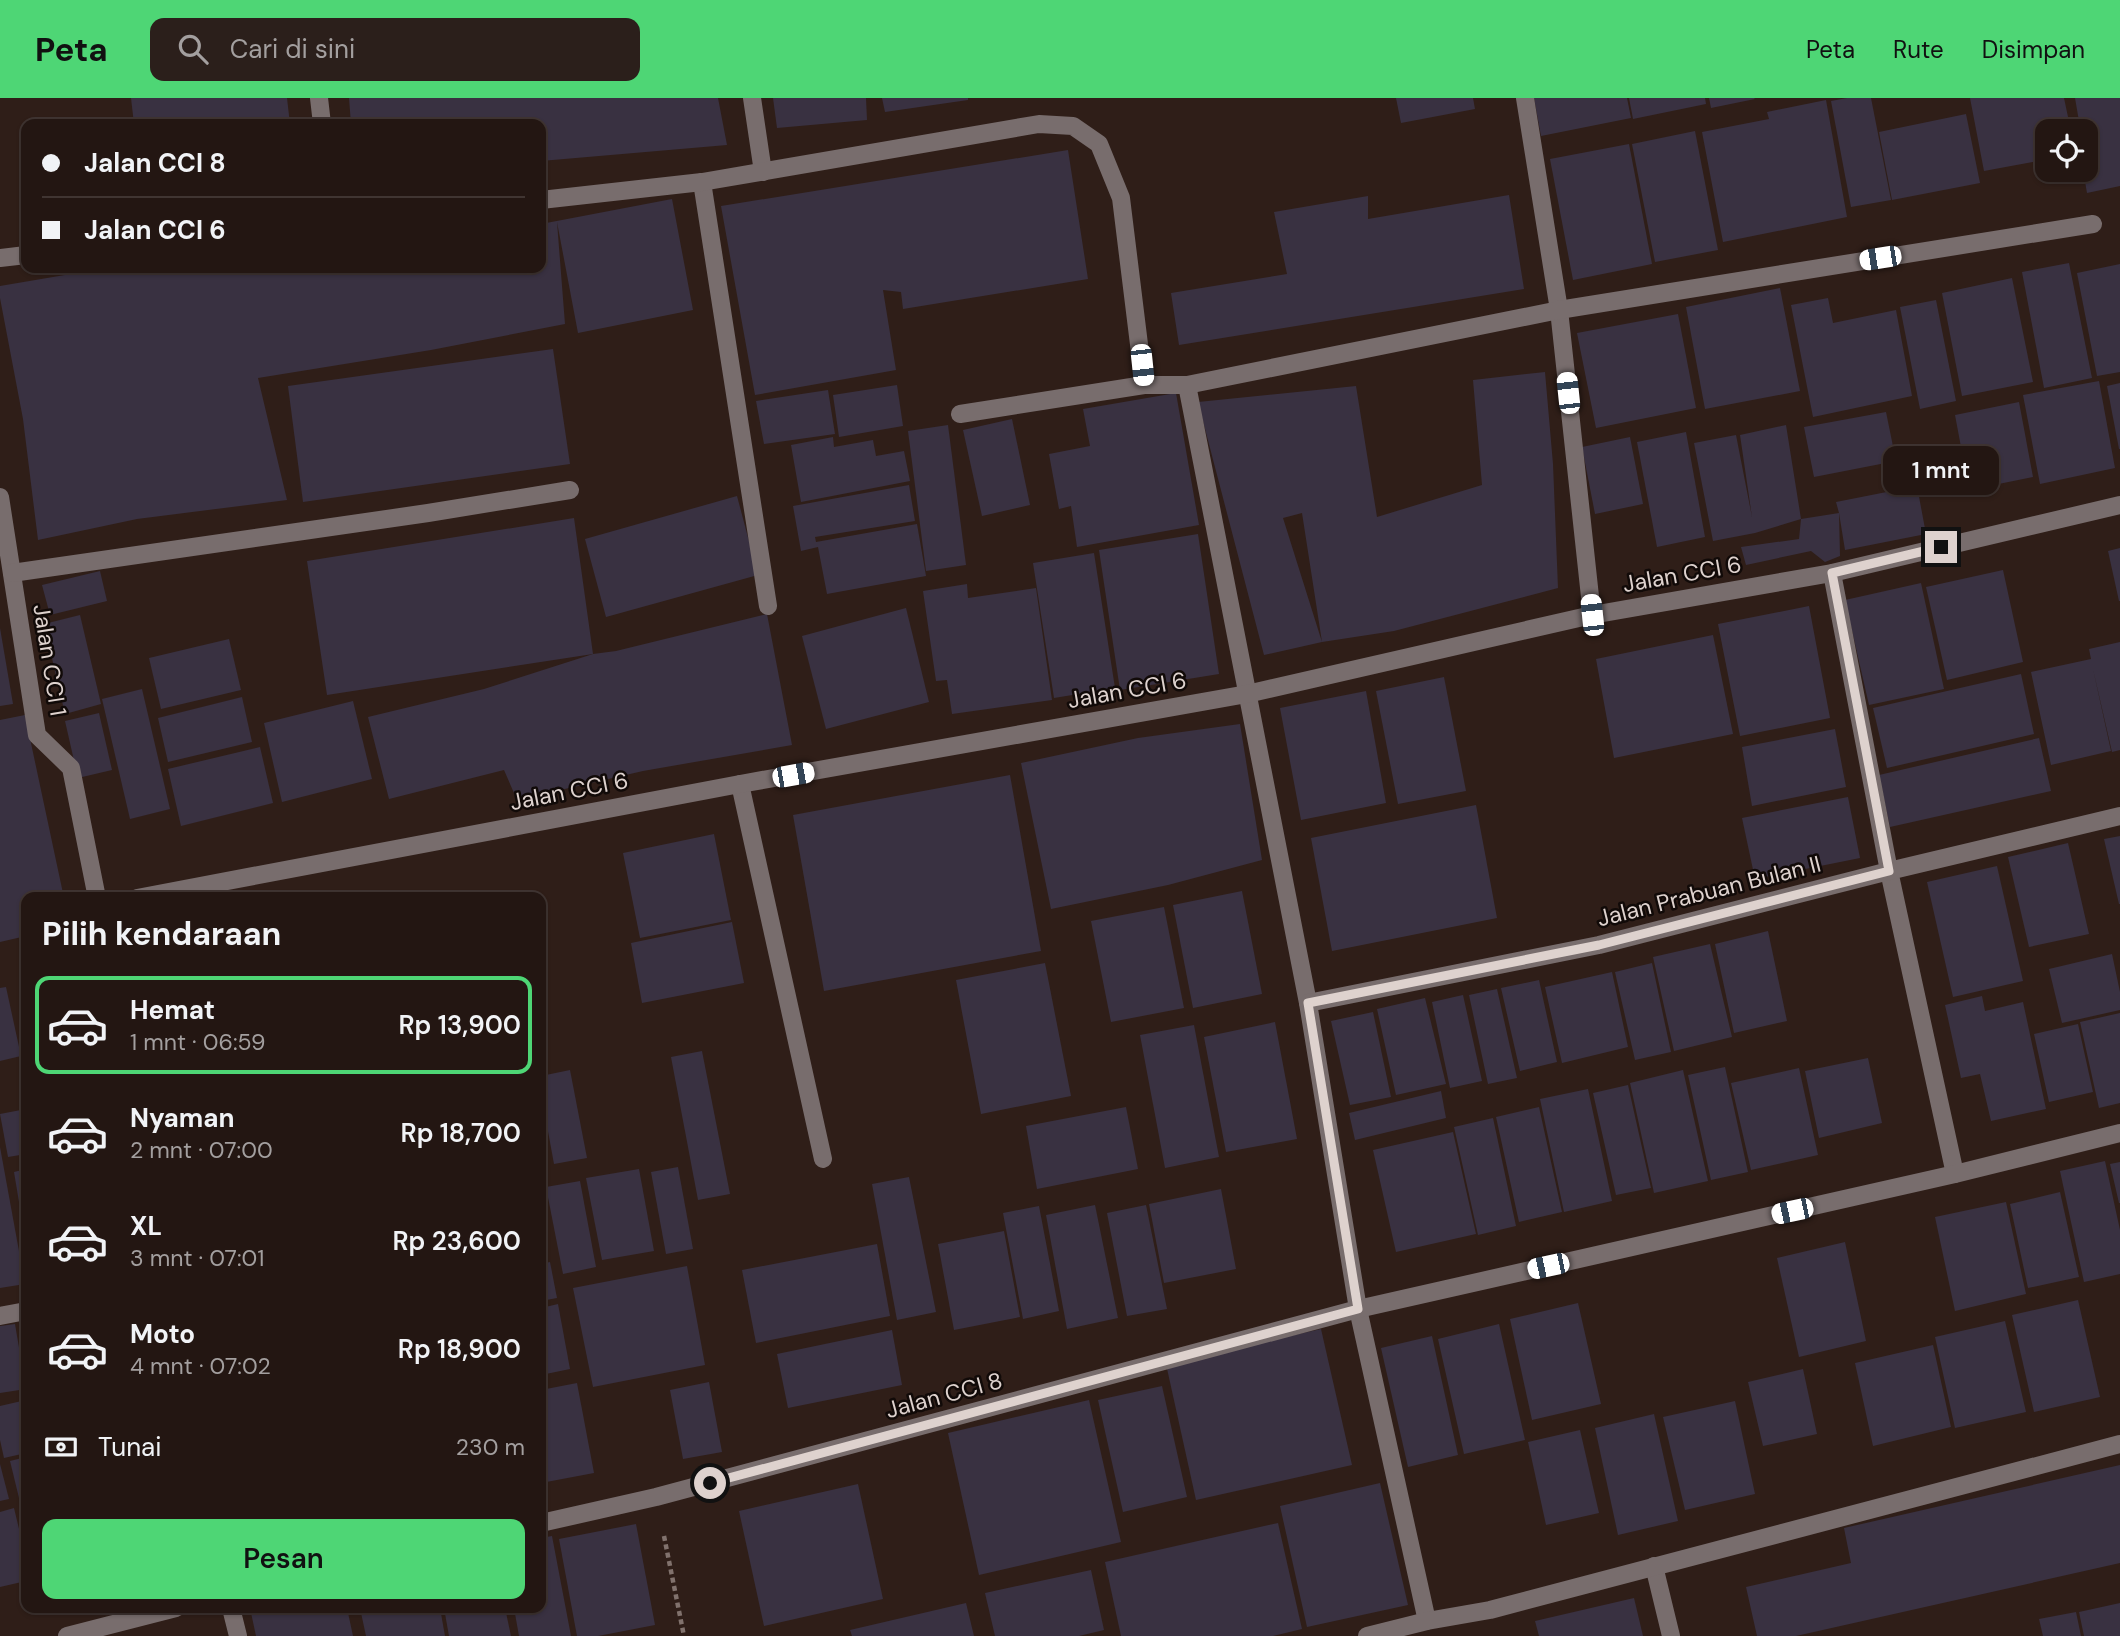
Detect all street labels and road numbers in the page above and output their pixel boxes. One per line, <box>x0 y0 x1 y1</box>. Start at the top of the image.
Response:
street label: Jalan CCI 6 <box>1620 549 1744 599</box>
street label: Jalan CCI 1 <box>26 602 74 718</box>
street label: Jalan CCI 6 <box>1065 665 1189 715</box>
street label: Jalan CCI 6 <box>507 765 631 817</box>
street label: Jalan Prabuan Bulan II <box>1594 849 1824 933</box>
street label: Jalan CCI 8 <box>882 1365 1006 1425</box>

